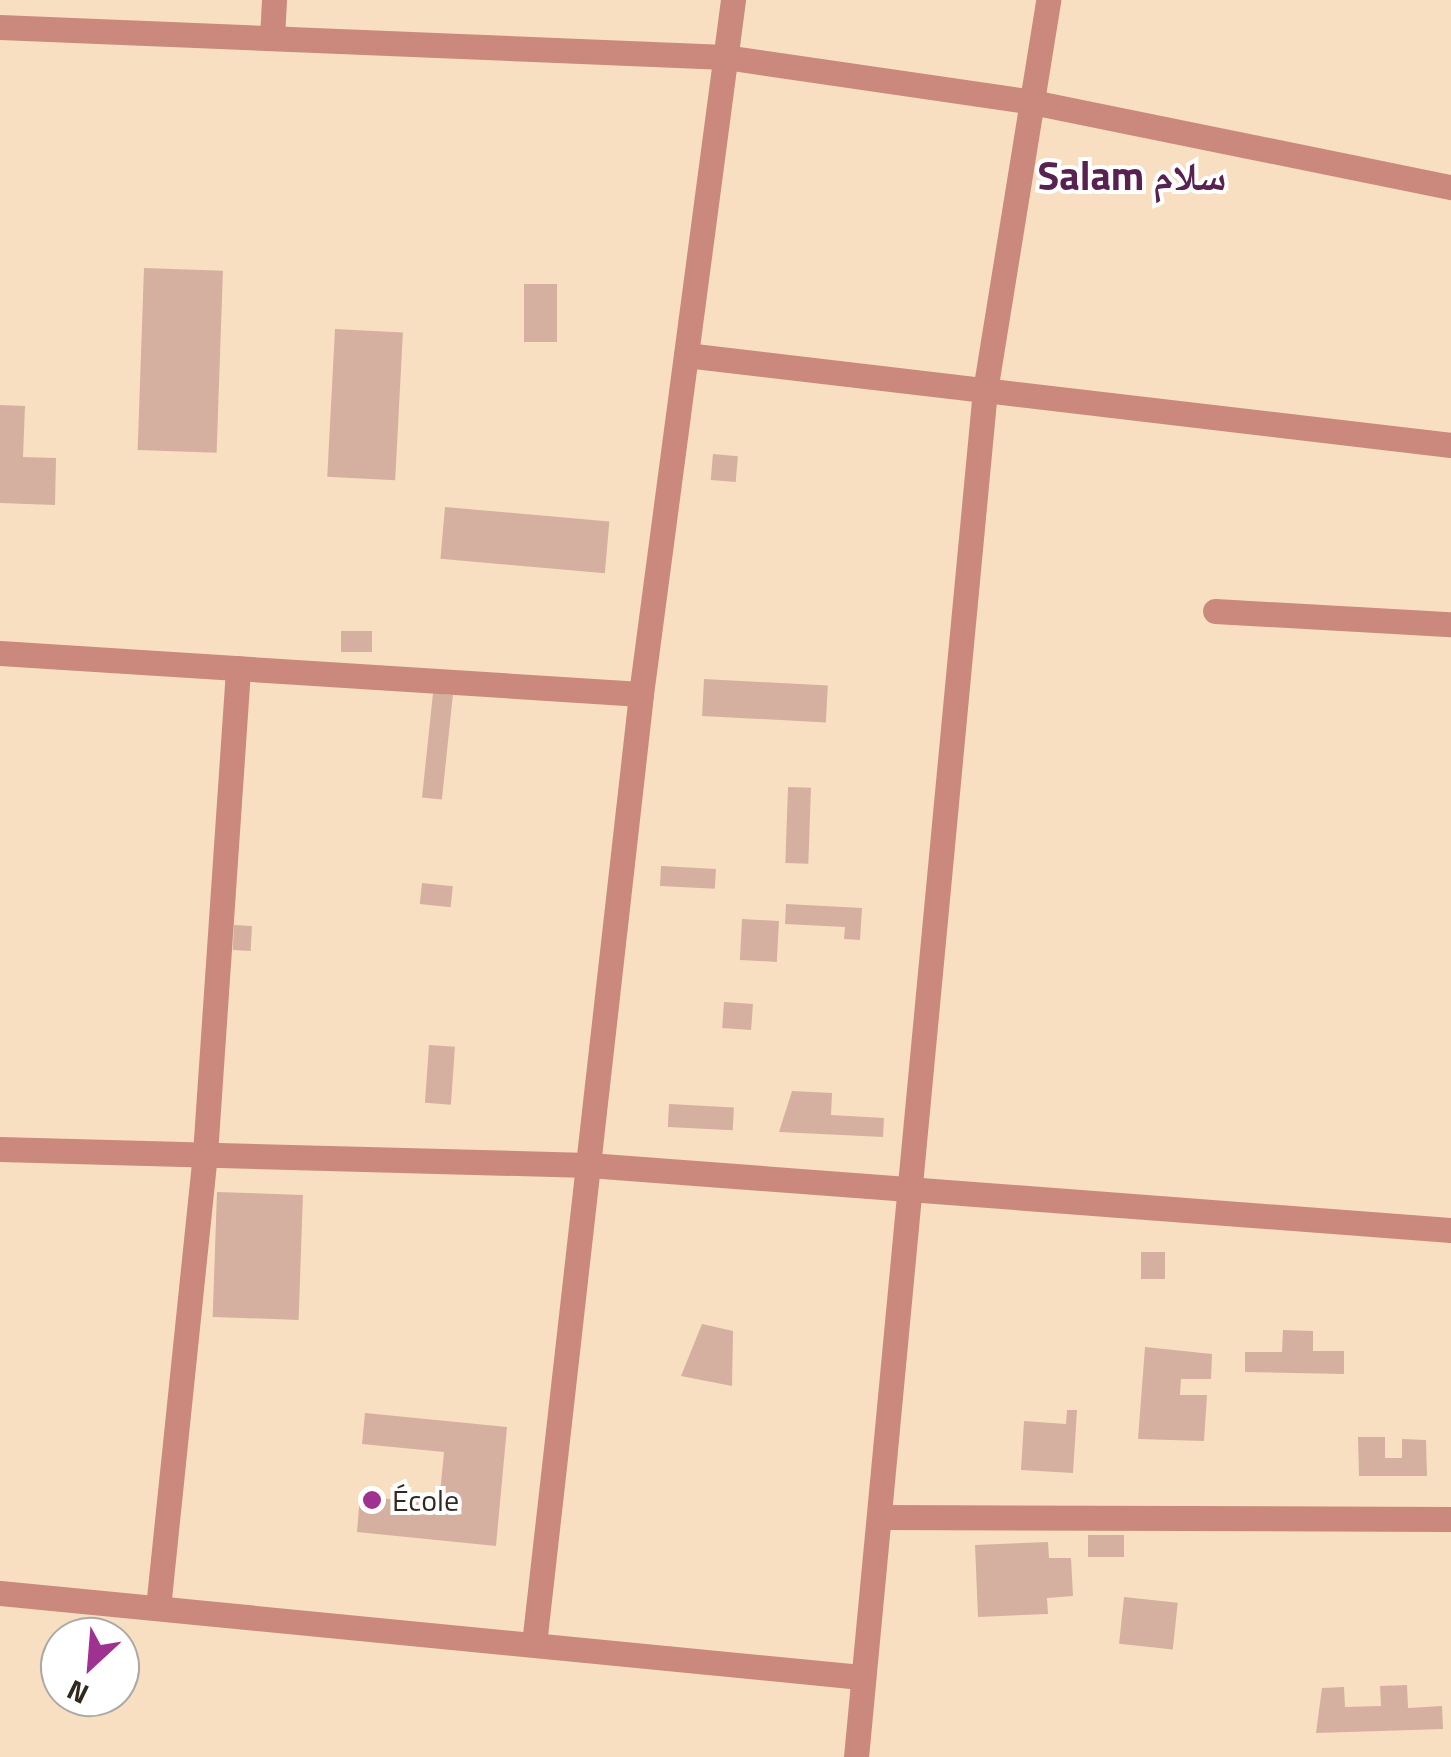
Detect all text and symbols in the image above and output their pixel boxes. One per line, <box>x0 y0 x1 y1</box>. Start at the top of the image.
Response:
district label: Salam سلام <box>1037 152 1227 200</box>
place label: École <box>392 1482 459 1518</box>
marker: École <box>361 1489 383 1511</box>
north arrow <box>40 1617 140 1717</box>
text: N <box>59 1669 96 1716</box>

